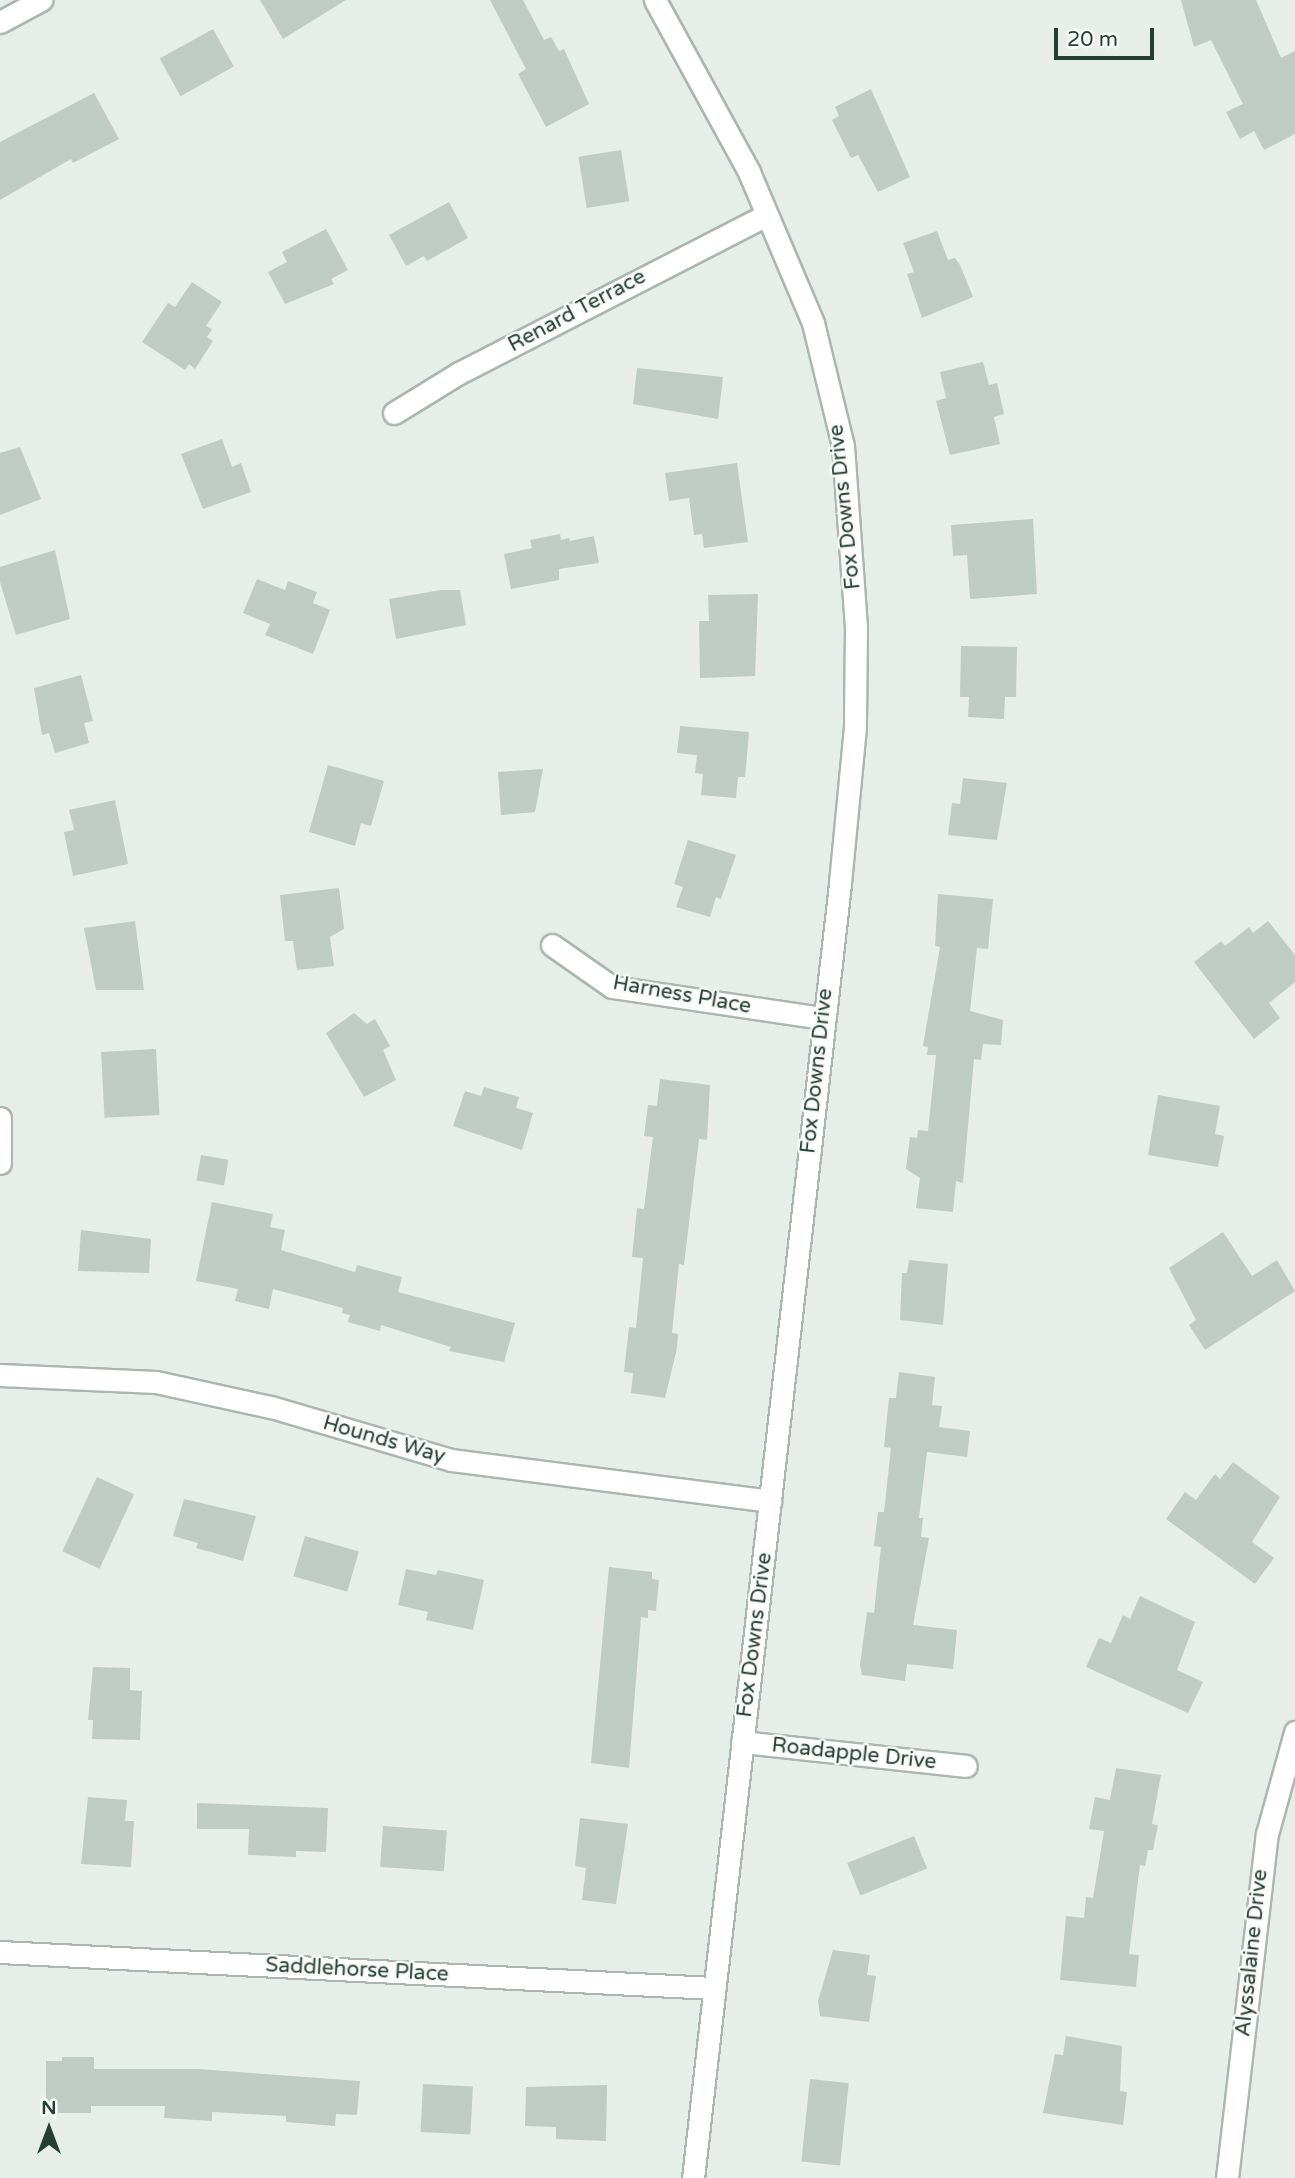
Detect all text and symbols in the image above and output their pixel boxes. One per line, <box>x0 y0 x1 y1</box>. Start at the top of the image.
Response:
scale bar <box>1057 14 1157 58</box>
text: 20 m <box>1067 27 1118 52</box>
street label: Renard Terrace <box>504 264 650 358</box>
street label: Fox Downs Drive <box>824 423 866 591</box>
street label: Harness Place <box>611 970 753 1020</box>
street label: Fox Downs Drive <box>796 987 838 1155</box>
street label: Hounds Way <box>320 1411 448 1469</box>
street label: Fox Downs Drive <box>732 1551 778 1719</box>
street label: Roadapple Drive <box>770 1733 938 1775</box>
street label: Alyssalaine Drive <box>1231 1868 1273 2038</box>
street label: Saddlehorse Place <box>265 1953 449 1987</box>
north arrow <box>14 2094 84 2164</box>
text: N <box>41 2097 57 2119</box>

